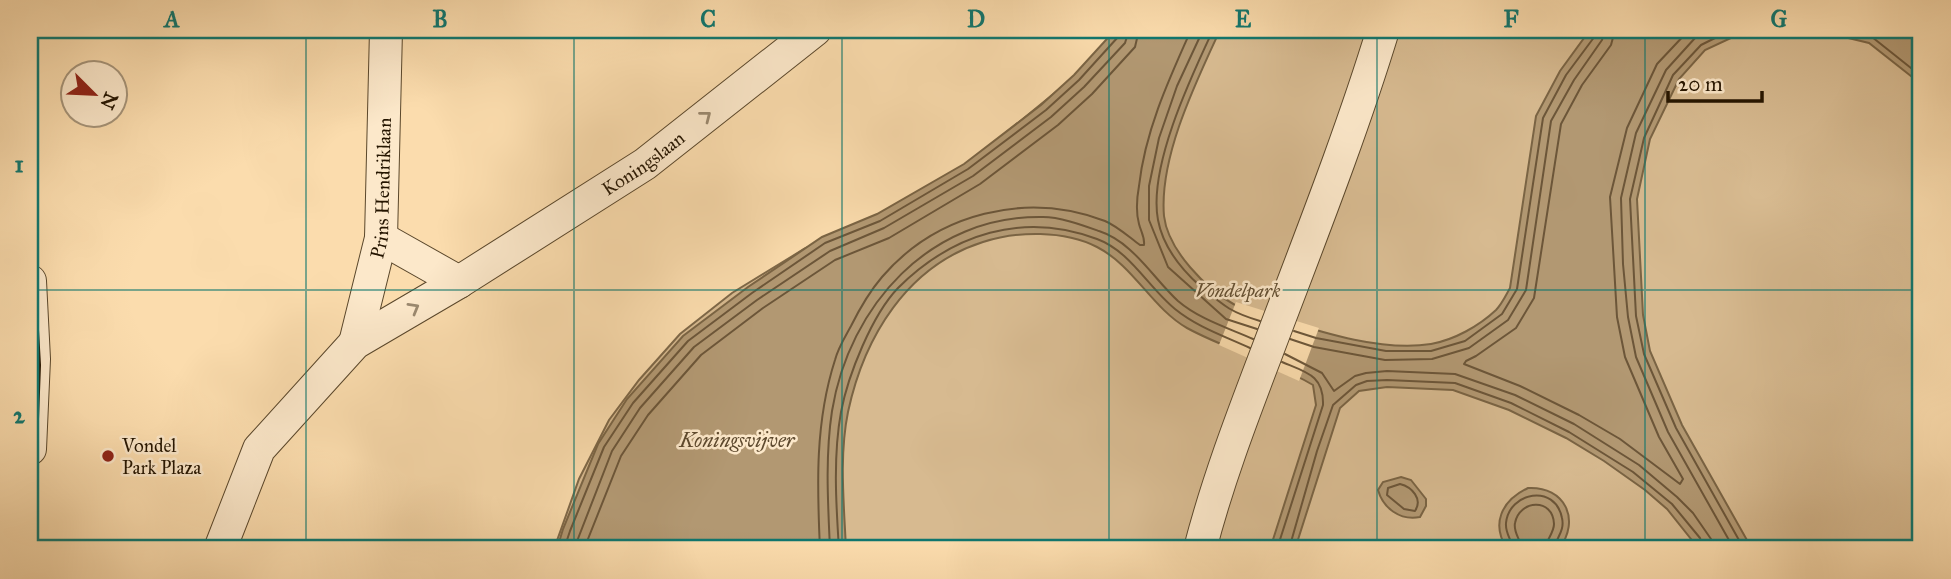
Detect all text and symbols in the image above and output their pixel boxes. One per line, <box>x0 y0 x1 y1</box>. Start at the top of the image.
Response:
text: A <box>162 5 180 33</box>
text: B <box>432 5 448 33</box>
text: C <box>700 5 716 33</box>
text: D <box>967 5 985 33</box>
text: E <box>1235 5 1252 33</box>
text: F <box>1503 5 1519 33</box>
text: G <box>1771 5 1788 33</box>
north arrow <box>60 60 130 130</box>
scale bar <box>1668 60 1762 104</box>
text: 20 m <box>1678 71 1723 97</box>
text: N <box>95 89 123 113</box>
one-way arrow <box>698 112 711 125</box>
street label: Prins Hendriklaan <box>365 117 396 261</box>
street label: Koningslaan <box>598 126 689 200</box>
text: 1 <box>14 150 24 178</box>
park label: Vondelpark <box>1196 279 1281 303</box>
one-way arrow <box>406 304 419 317</box>
text: 2 <box>13 401 25 429</box>
water label: Koningsvijver <box>678 427 796 453</box>
place label: Vondel Park Plaza <box>121 434 202 479</box>
marker: Vondel Park Plaza <box>100 448 116 464</box>

